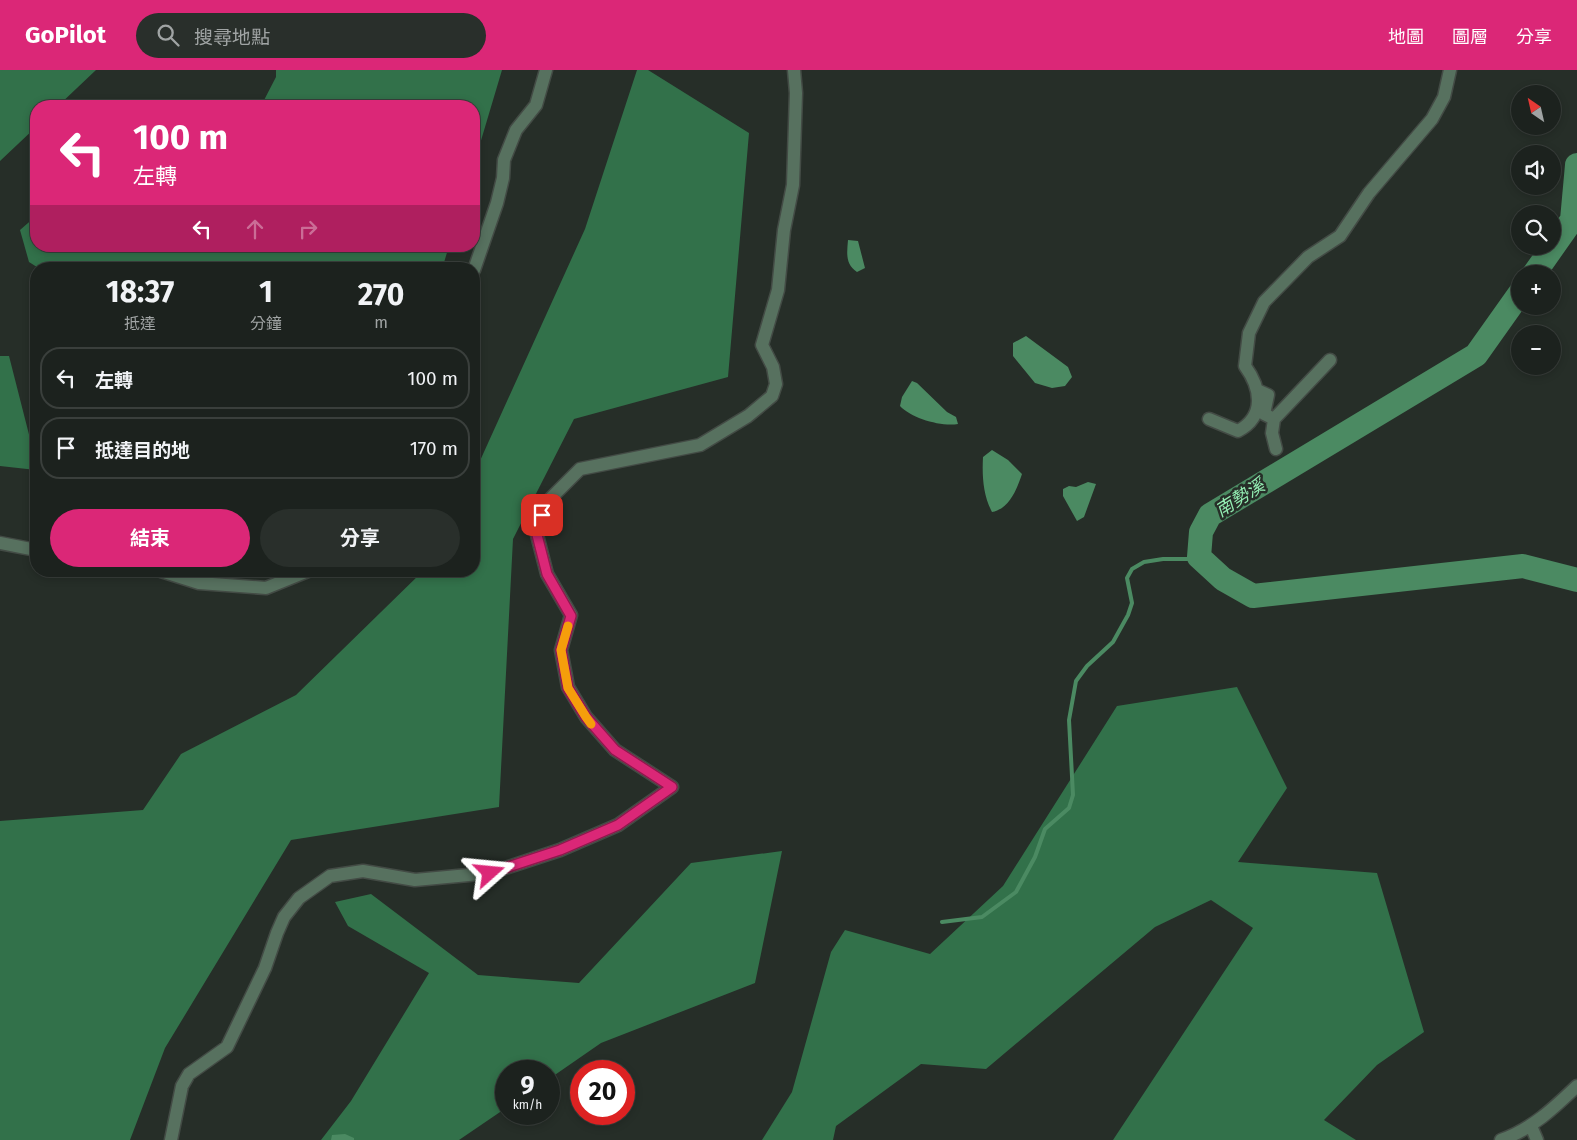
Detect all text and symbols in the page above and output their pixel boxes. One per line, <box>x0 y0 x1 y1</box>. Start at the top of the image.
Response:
search box <box>136 13 486 58</box>
text: GoPilot <box>25 21 106 49</box>
icon: search <box>154 21 182 49</box>
text: 搜尋地點 <box>194 26 270 49</box>
text: 地圖 <box>1388 26 1424 48</box>
text: 圖層 <box>1452 26 1488 48</box>
text: 分享 <box>1516 26 1552 48</box>
north arrow <box>1511 85 1561 135</box>
map controls <box>1511 85 1561 375</box>
text: 100 m <box>133 116 228 158</box>
icon: left <box>50 120 115 185</box>
button: sound <box>1511 145 1561 195</box>
text: 左轉 <box>133 163 177 190</box>
button: search <box>1511 205 1561 255</box>
icon: left <box>188 215 216 243</box>
icon: ahead <box>241 215 269 243</box>
icon: right <box>294 215 322 243</box>
button: + <box>1511 265 1561 315</box>
text: 18:37 <box>106 274 174 310</box>
text: 1 <box>259 274 273 310</box>
text: 270 <box>358 277 404 313</box>
text: m <box>374 313 388 332</box>
text: 抵達 <box>124 314 156 333</box>
text: 分鐘 <box>250 314 282 333</box>
button: − <box>1511 325 1561 375</box>
icon: left <box>52 364 80 392</box>
text: 100 m <box>407 367 458 390</box>
text: 左轉 <box>95 369 133 392</box>
icon: arrive <box>52 434 80 462</box>
text: 170 m <box>410 437 458 460</box>
text: 抵達目的地 <box>95 439 190 462</box>
water label: 南勢溪 <box>1211 473 1271 522</box>
pin <box>521 494 563 536</box>
icon: arrive <box>528 501 556 529</box>
button: 結束 <box>50 509 250 567</box>
button: 分享 <box>260 509 460 567</box>
position arrow <box>463 846 515 898</box>
speed limit sign: 20 <box>570 1060 635 1125</box>
text: 9 <box>520 1071 535 1101</box>
text: km/h <box>513 1098 542 1112</box>

